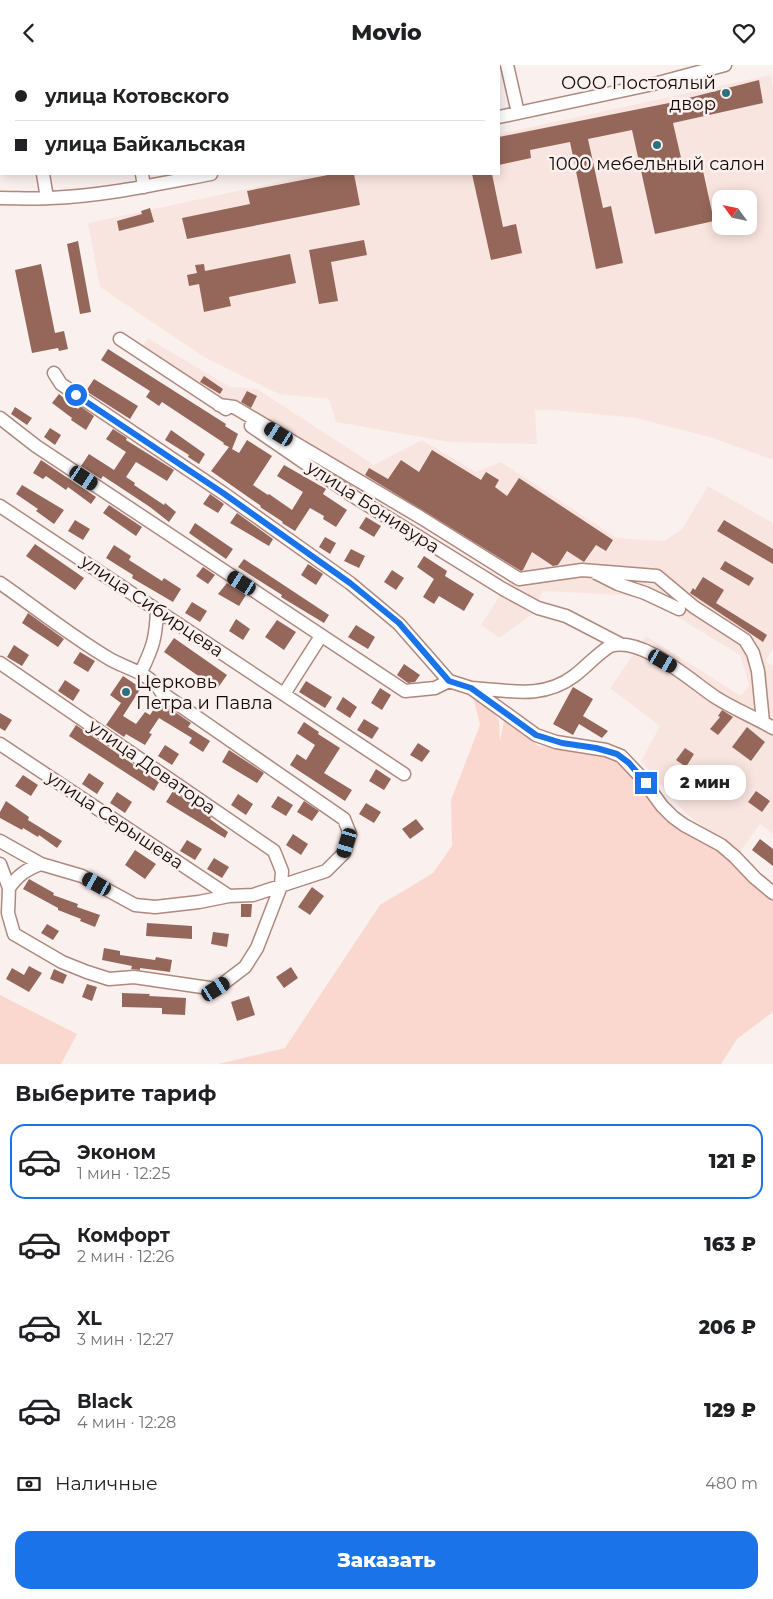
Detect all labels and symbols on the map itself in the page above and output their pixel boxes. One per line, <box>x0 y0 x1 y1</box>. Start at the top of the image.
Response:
place label: ООО Постоялый двор <box>561 72 716 115</box>
marker: ООО Постоялый двор <box>720 87 732 99</box>
marker: 1000 мебельный салон <box>651 139 663 151</box>
place label: 1000 мебельный салон <box>549 153 765 175</box>
north arrow <box>712 190 758 235</box>
route start <box>65 384 87 406</box>
car <box>262 420 295 448</box>
street label: улица Бонивура <box>302 455 443 558</box>
car <box>67 463 100 493</box>
street label: улица Сибирцева <box>76 549 228 662</box>
car <box>225 569 258 597</box>
car <box>646 647 679 675</box>
place label: Церковь Петра и Павла <box>136 671 273 714</box>
marker: Церковь Петра и Павла <box>120 686 132 698</box>
street label: улица Доватора <box>83 714 220 819</box>
callout: 2 мин <box>664 765 746 801</box>
street label: улица Серышева <box>42 766 188 874</box>
route end <box>635 772 657 794</box>
car <box>335 826 358 860</box>
car <box>80 870 113 898</box>
car <box>199 975 232 1003</box>

